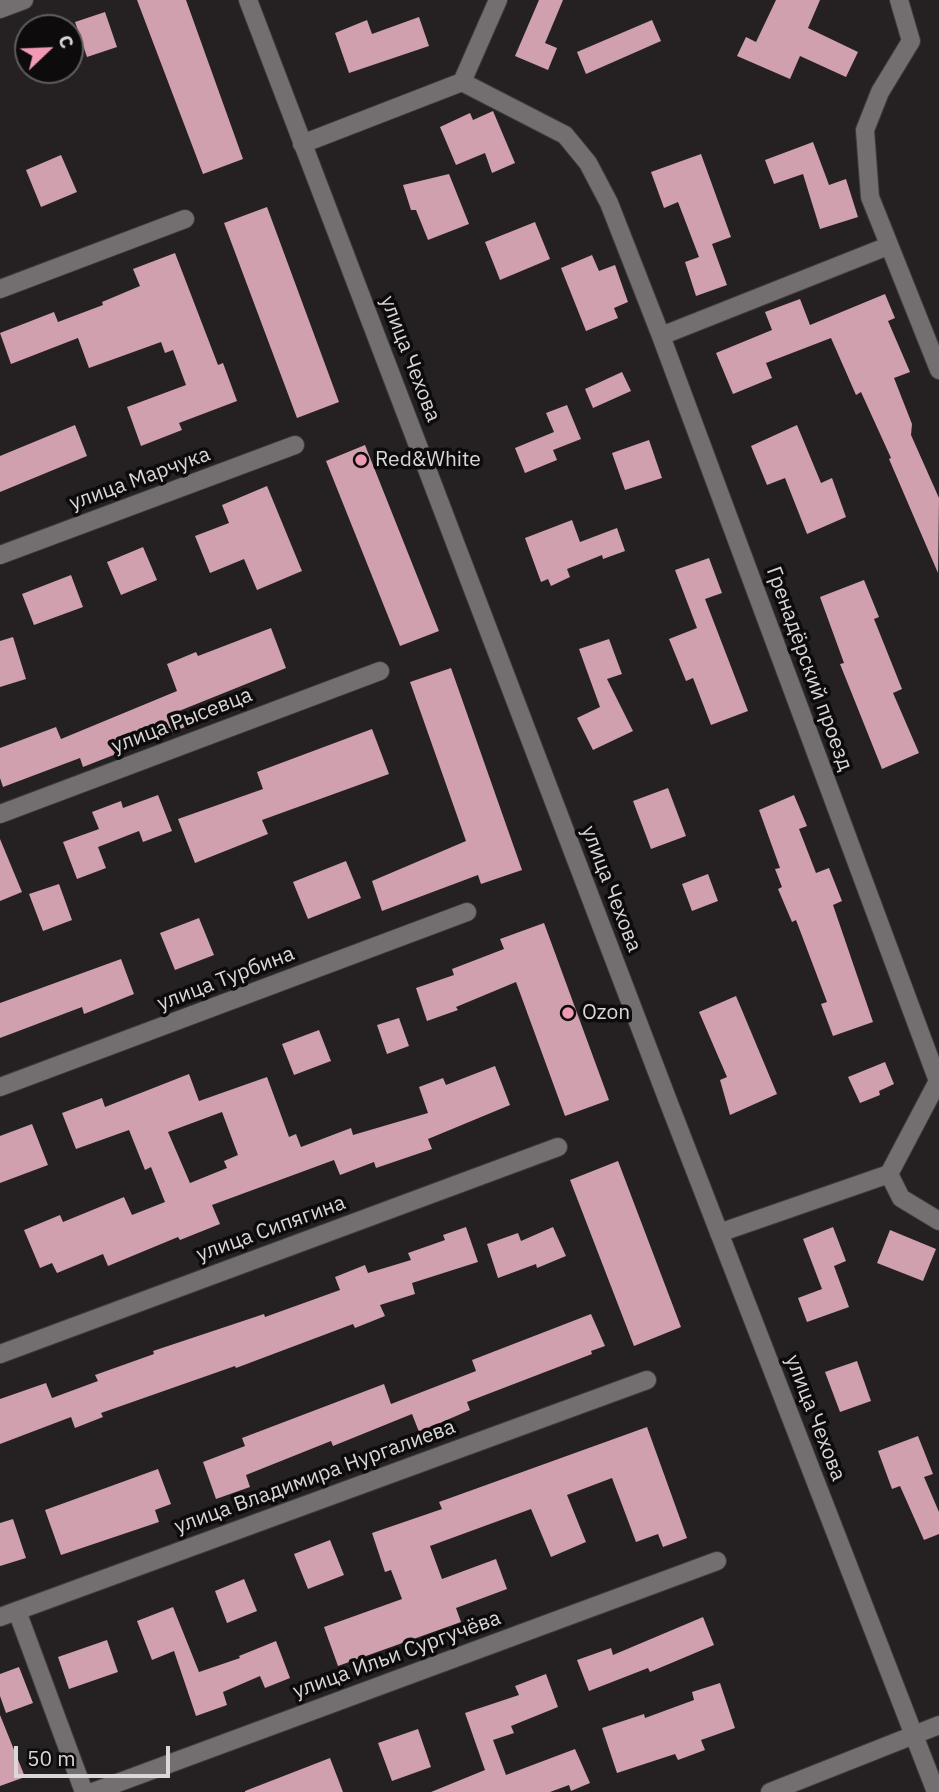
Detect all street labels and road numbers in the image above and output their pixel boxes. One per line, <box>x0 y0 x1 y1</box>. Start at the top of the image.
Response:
street label: улица Чехова <box>374 292 446 426</box>
street label: улица Марчука <box>66 442 214 516</box>
street label: Гренадёрский проезд <box>760 563 858 775</box>
street label: улица Рысевца <box>108 683 256 759</box>
street label: улица Чехова <box>575 822 647 956</box>
street label: улица Турбина <box>154 941 298 1017</box>
street label: улица Сипягина <box>193 1190 349 1268</box>
street label: улица Чехова <box>779 1351 851 1485</box>
street label: улица Владимира Нургалиева <box>171 1414 459 1540</box>
street label: улица Ильи Сургучёва <box>290 1606 504 1704</box>

